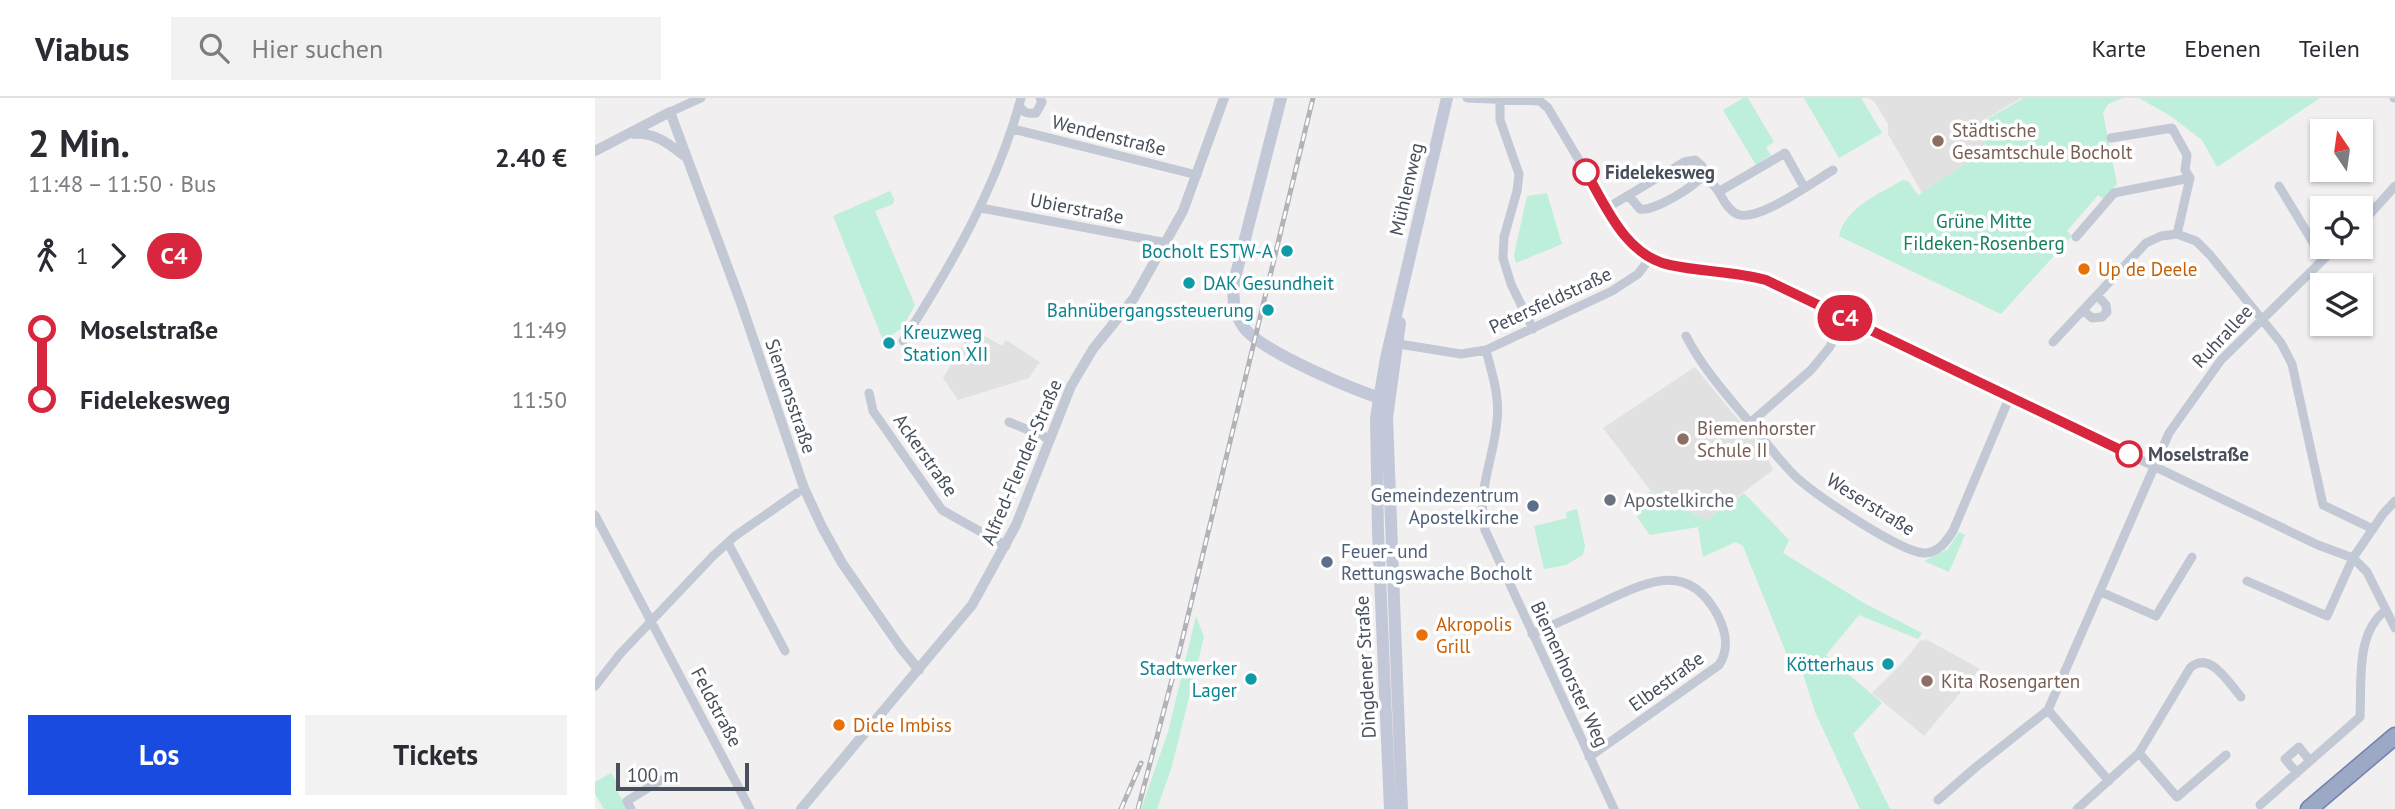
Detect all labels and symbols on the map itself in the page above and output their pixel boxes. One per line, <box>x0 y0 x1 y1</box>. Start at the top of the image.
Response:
street label: Wendenstraße <box>1050 109 1168 161</box>
place label: Städtische Gesamtschule Bocholt <box>1952 118 2133 164</box>
north arrow <box>2310 119 2373 182</box>
marker: Städtische Gesamtschule Bocholt <box>1930 133 1946 149</box>
street label: Mühlenweg <box>1384 140 1428 238</box>
marker: Fidelekesweg <box>1573 159 1599 185</box>
place label: Fidelekesweg <box>1605 160 1715 184</box>
street label: Ubierstraße <box>1028 187 1126 229</box>
park label: Grüne Mitte Fildeken-Rosenberg <box>1903 209 2065 255</box>
place label: Bocholt ESTW-A <box>1141 239 1273 263</box>
marker: Bocholt ESTW-A <box>1279 243 1295 259</box>
place label: Up de Deele <box>2098 257 2197 281</box>
street label: Petersfeldstraße <box>1485 261 1615 339</box>
marker: Up de Deele <box>2076 261 2092 277</box>
place label: DAK Gesundheit <box>1203 271 1334 295</box>
marker: DAK Gesundheit <box>1181 275 1197 291</box>
line badge: C4 <box>1813 295 1877 341</box>
place label: Bahnübergangssteuerung <box>1047 298 1254 322</box>
street label: Ruhrallee <box>2187 299 2257 373</box>
marker: Bahnübergangssteuerung <box>1260 302 1276 318</box>
place label: Kreuzweg Station XII <box>903 320 988 366</box>
marker: Kreuzweg Station XII <box>881 335 897 351</box>
street label: Siemensstraße <box>760 336 822 456</box>
street label: Alfred-Flender-Straße <box>975 375 1067 549</box>
street label: Ackerstraße <box>889 409 963 501</box>
place label: Biemenhorster Schule II <box>1697 416 1816 462</box>
marker: Biemenhorster Schule II <box>1675 431 1691 447</box>
marker: Moselstraße <box>2116 441 2142 467</box>
place label: Moselstraße <box>2148 442 2249 466</box>
street label: Weserstraße <box>1822 467 1920 541</box>
place label: Gemeindezentrum Apostelkirche <box>1371 483 1519 529</box>
place label: Apostelkirche <box>1624 488 1734 512</box>
marker: Apostelkirche <box>1602 492 1618 508</box>
marker: Gemeindezentrum Apostelkirche <box>1525 498 1541 514</box>
place label: Feuer- und Rettungswache Bocholt <box>1341 539 1533 585</box>
marker: Feuer- und Rettungswache Bocholt <box>1319 554 1335 570</box>
street label: Dingdener Straße <box>1349 595 1381 739</box>
street label: Biemenhorster Weg <box>1526 597 1614 751</box>
place label: Akropolis Grill <box>1436 612 1512 658</box>
marker: Akropolis Grill <box>1414 627 1430 643</box>
street label: Elbestraße <box>1624 646 1708 716</box>
place label: Kötterhaus <box>1786 652 1874 676</box>
place label: Stadtwerker Lager <box>1140 656 1238 702</box>
marker: Kötterhaus <box>1880 656 1896 672</box>
street label: Feldstraße <box>686 663 748 751</box>
place label: Kita Rosengarten <box>1941 669 2080 693</box>
marker: Stadtwerker Lager <box>1243 671 1259 687</box>
marker: Kita Rosengarten <box>1919 673 1935 689</box>
place label: Dicle Imbiss <box>853 713 952 737</box>
marker: Dicle Imbiss <box>831 717 847 733</box>
scale bar <box>616 760 749 792</box>

